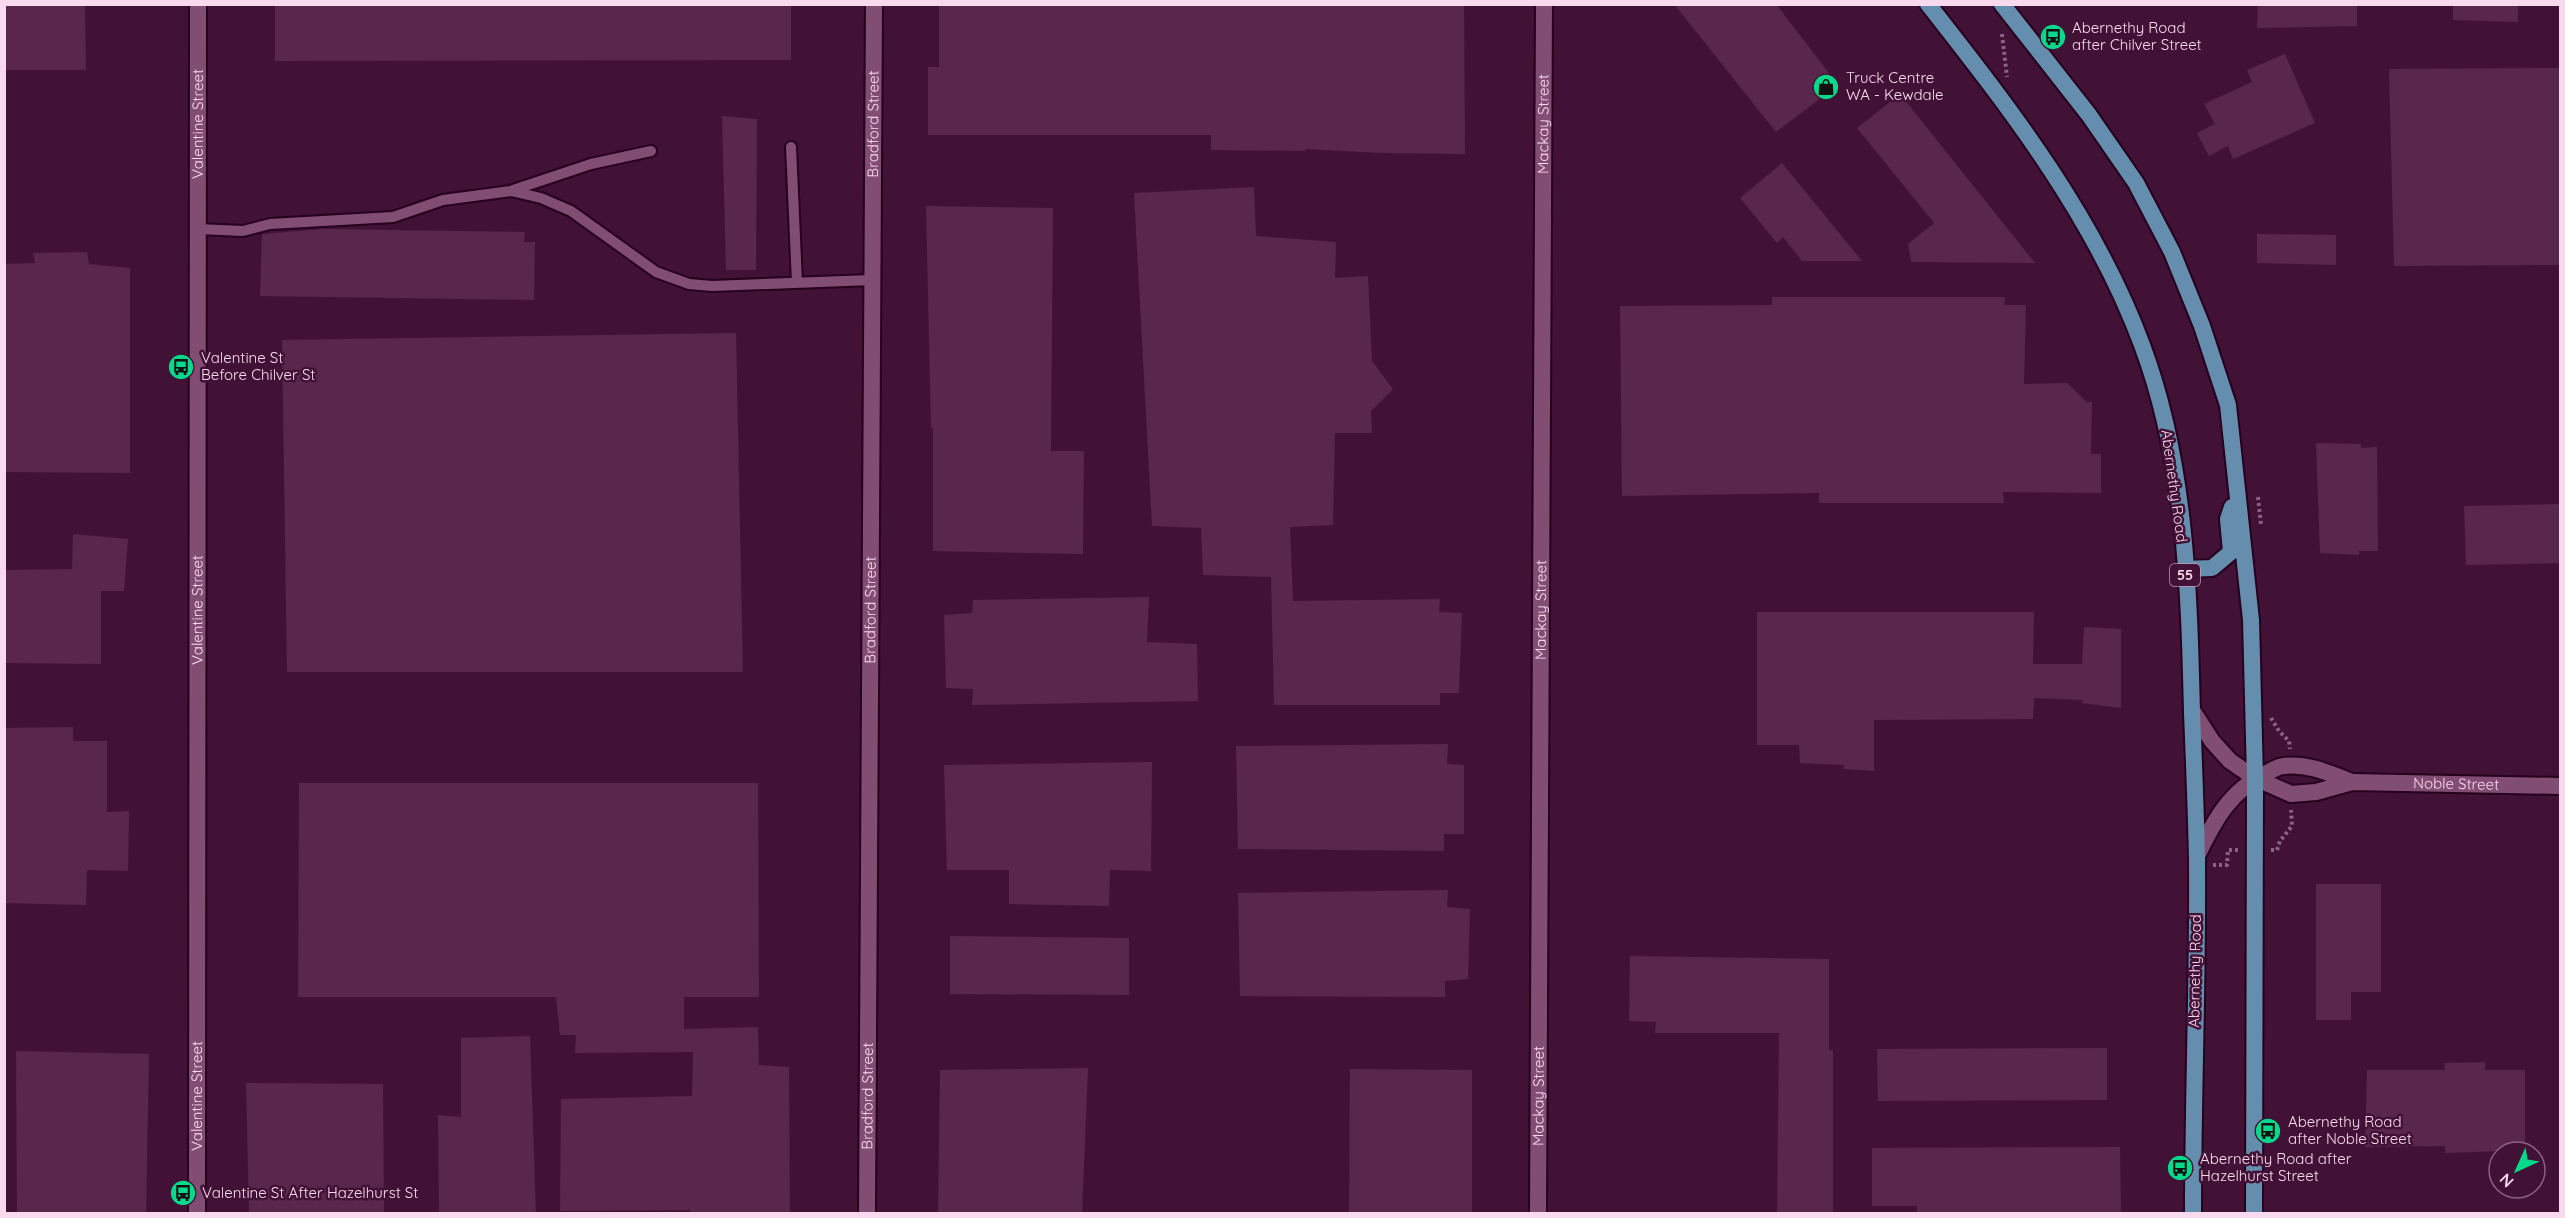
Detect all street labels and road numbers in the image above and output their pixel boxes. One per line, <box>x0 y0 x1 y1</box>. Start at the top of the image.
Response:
street label: Valentine Street <box>188 69 207 179</box>
street label: Bradford Street <box>863 70 883 178</box>
street label: Mackay Street <box>1533 74 1553 174</box>
street label: Abernethy Road <box>2157 428 2192 543</box>
street label: Valentine Street <box>187 555 207 665</box>
street label: Bradford Street <box>860 556 880 664</box>
street label: Mackay Street <box>1531 560 1550 660</box>
road number: 55 <box>2170 564 2200 586</box>
street label: Noble Street <box>2413 773 2499 794</box>
street label: Abernethy Road <box>2184 914 2205 1028</box>
street label: Valentine Street <box>187 1041 206 1151</box>
street label: Bradford Street <box>857 1042 877 1150</box>
street label: Mackay Street <box>1528 1046 1548 1146</box>

